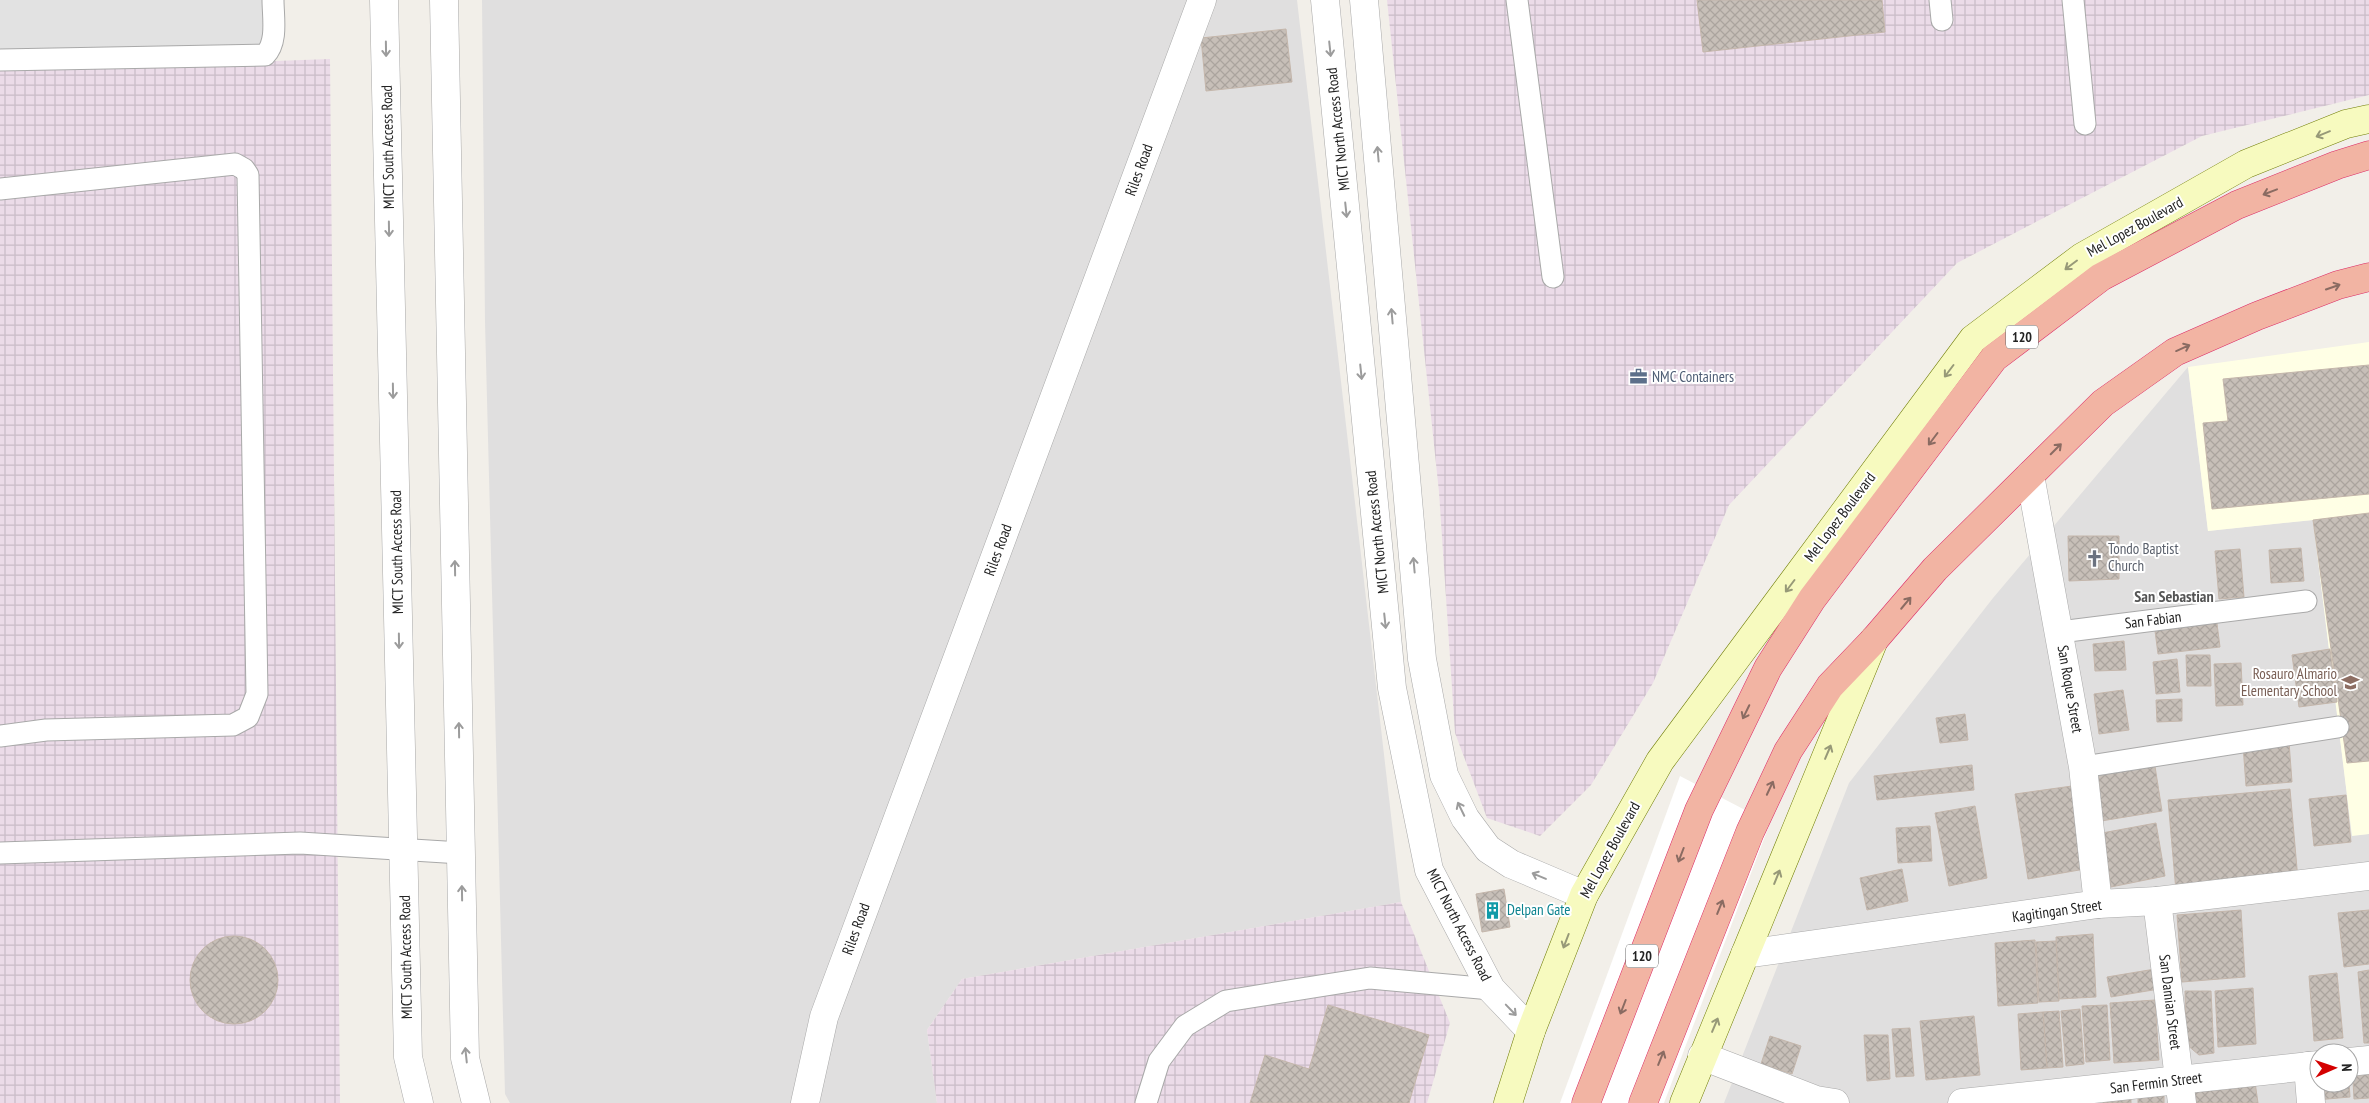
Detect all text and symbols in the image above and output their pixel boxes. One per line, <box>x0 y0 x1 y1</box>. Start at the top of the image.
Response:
one-way arrow <box>381 40 390 56</box>
one-way arrow <box>1325 40 1335 56</box>
street label: MICT North Access Road <box>1322 67 1353 192</box>
street label: MICT South Access Road <box>377 85 398 209</box>
one-way arrow <box>2316 129 2331 139</box>
street label: Riles Road <box>1120 141 1157 198</box>
one-way arrow <box>1373 147 1383 163</box>
one-way arrow <box>2263 187 2278 197</box>
street label: Mel Lopez Boulevard <box>2083 192 2186 261</box>
one-way arrow <box>1341 202 1350 218</box>
one-way arrow <box>385 220 394 236</box>
one-way arrow <box>2064 260 2078 270</box>
one-way arrow <box>2325 282 2341 291</box>
one-way arrow <box>1387 309 1397 325</box>
road number: 120 <box>2006 326 2038 348</box>
one-way arrow <box>2175 343 2190 353</box>
one-way arrow <box>1356 364 1366 380</box>
one-way arrow <box>1944 364 1954 378</box>
office icon: NMC Containers <box>1628 367 1648 387</box>
place label: NMC Containers <box>1652 367 1734 386</box>
one-way arrow <box>388 382 398 399</box>
one-way arrow <box>1928 432 1938 446</box>
one-way arrow <box>2050 443 2063 455</box>
street label: Mel Lopez Boulevard <box>1800 468 1879 565</box>
street label: MICT North Access Road <box>1361 470 1392 595</box>
street label: MICT South Access Road <box>386 490 407 614</box>
street label: Riles Road <box>979 521 1016 578</box>
place label: Tondo Baptist Church <box>2108 539 2179 575</box>
church icon: Tondo Baptist Church <box>2084 548 2104 568</box>
one-way arrow <box>1409 558 1419 574</box>
one-way arrow <box>451 560 460 576</box>
one-way arrow <box>1784 579 1795 592</box>
district label: San Sebastian <box>2134 586 2214 606</box>
one-way arrow <box>1900 596 1911 609</box>
street label: San Fabian <box>2124 607 2182 632</box>
one-way arrow <box>1381 613 1390 629</box>
one-way arrow <box>394 633 403 649</box>
street label: San Roque Street <box>2053 644 2088 734</box>
place label: Rosauro Almario Elementary School <box>2241 664 2338 700</box>
school or university icon: Rosauro Almario Elementary School <box>2341 673 2361 693</box>
one-way arrow <box>1741 704 1750 719</box>
one-way arrow <box>454 723 464 739</box>
one-way arrow <box>1823 745 1833 760</box>
one-way arrow <box>1766 781 1776 796</box>
street label: Mel Lopez Boulevard <box>1575 798 1644 901</box>
one-way arrow <box>1456 802 1465 817</box>
one-way arrow <box>1676 847 1685 862</box>
street label: MICT North Access Road <box>1423 865 1496 984</box>
one-way arrow <box>1532 870 1547 880</box>
one-way arrow <box>1772 870 1782 885</box>
one-way arrow <box>457 885 467 902</box>
street label: MICT South Access Road <box>395 895 416 1019</box>
street label: Kagitingan Street <box>2011 895 2103 926</box>
one-way arrow <box>1716 899 1725 915</box>
street label: Riles Road <box>837 900 874 957</box>
building icon: Delpan Gate <box>1483 900 1503 920</box>
place label: Delpan Gate <box>1507 900 1570 919</box>
one-way arrow <box>1561 933 1570 948</box>
road number: 120 <box>1626 944 1658 968</box>
street label: San Damian Street <box>2155 953 2186 1051</box>
one-way arrow <box>1618 999 1627 1014</box>
one-way arrow <box>1505 1003 1517 1016</box>
one-way arrow <box>1711 1018 1720 1033</box>
north arrow <box>2309 1043 2359 1093</box>
one-way arrow <box>461 1048 471 1064</box>
one-way arrow <box>1656 1051 1666 1066</box>
text: N <box>2338 1063 2356 1072</box>
street label: San Fermin Street <box>2109 1067 2203 1098</box>

